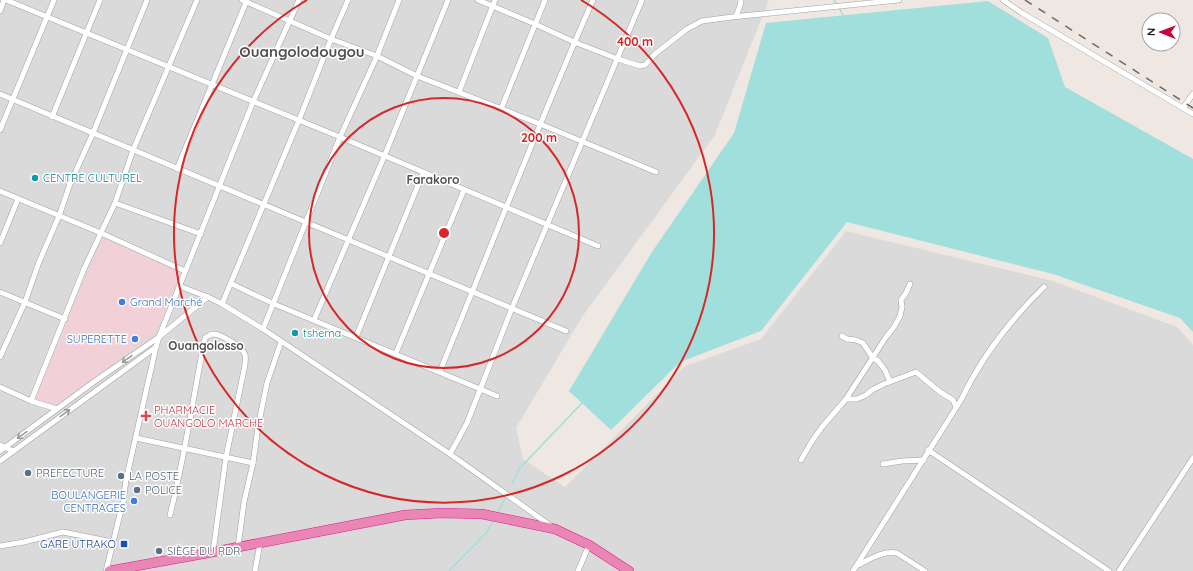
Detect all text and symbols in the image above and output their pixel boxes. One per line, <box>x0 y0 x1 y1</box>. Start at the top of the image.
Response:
north arrow <box>1141 12 1181 52</box>
text: N <box>1144 28 1158 36</box>
text: 400 m <box>617 34 653 49</box>
district label: Ouangolodougou <box>239 42 365 61</box>
text: 200 m <box>521 130 557 145</box>
place label: CENTRE CULTUREL <box>43 171 142 185</box>
district label: Farakoro <box>406 172 460 187</box>
marker: CENTRE CULTUREL <box>30 173 40 183</box>
centre of rings <box>437 226 451 240</box>
place label: Grand Marché <box>130 295 202 309</box>
marker: Grand Marché <box>117 297 127 307</box>
place label: tshema <box>303 326 341 340</box>
marker: tshema <box>290 328 300 338</box>
place label: SUPERETTE <box>67 332 127 346</box>
marker: SUPERETTE <box>130 334 140 344</box>
district label: Ouangolosso <box>168 338 244 353</box>
one-way arrow <box>122 355 133 363</box>
place label: PHARMACIE OUANGOLO MARCHE <box>154 403 263 430</box>
one-way arrow <box>60 409 71 417</box>
marker: PHARMACIE OUANGOLO MARCHE <box>141 411 151 421</box>
one-way arrow <box>17 431 28 439</box>
place label: PREFECTURE <box>36 466 104 480</box>
marker: PREFECTURE <box>23 468 33 478</box>
place label: LA POSTE <box>129 469 179 483</box>
marker: LA POSTE <box>116 471 126 481</box>
place label: POLICE <box>145 483 182 497</box>
marker: POLICE <box>132 485 142 495</box>
place label: BOULANGERIE CENTRAGES <box>51 488 126 515</box>
marker: BOULANGERIE CENTRAGES <box>129 496 139 506</box>
place label: GARE UTRAKO <box>40 537 116 551</box>
marker: GARE UTRAKO <box>119 539 129 549</box>
place label: SIÈGE DU RDR <box>167 544 240 558</box>
marker: SIÈGE DU RDR <box>154 546 164 556</box>

